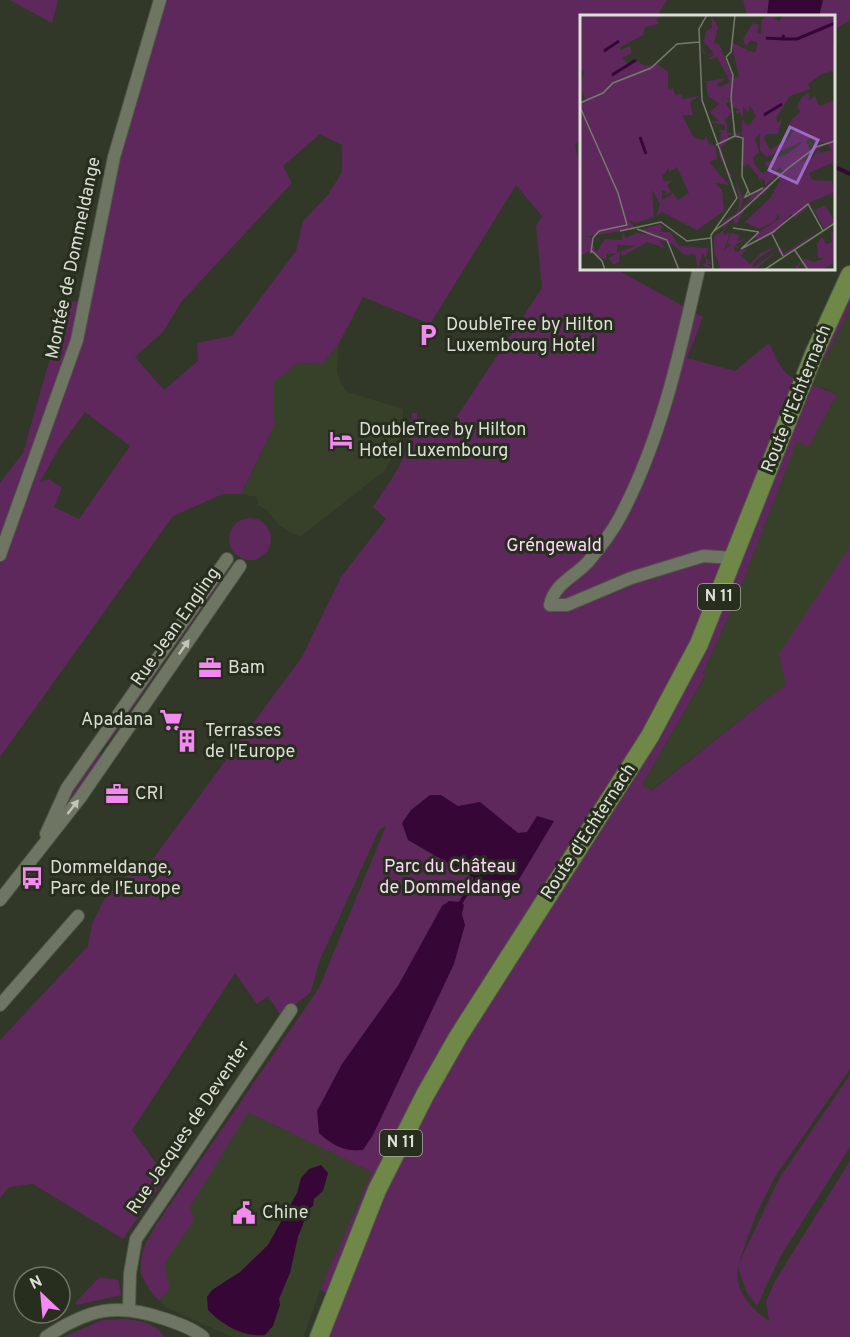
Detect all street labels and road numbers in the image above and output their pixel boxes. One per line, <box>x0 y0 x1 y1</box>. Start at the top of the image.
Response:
street label: Montée de Dommeldange <box>41 155 107 361</box>
street label: Route d'Echternach <box>757 322 837 476</box>
street label: Rue Jean Engling <box>126 563 226 691</box>
road number: N 11 <box>698 584 740 610</box>
street label: Route d'Echternach <box>536 760 642 904</box>
street label: Rue Jacques de Deventer <box>122 1037 256 1219</box>
road number: N 11 <box>380 1130 422 1156</box>

